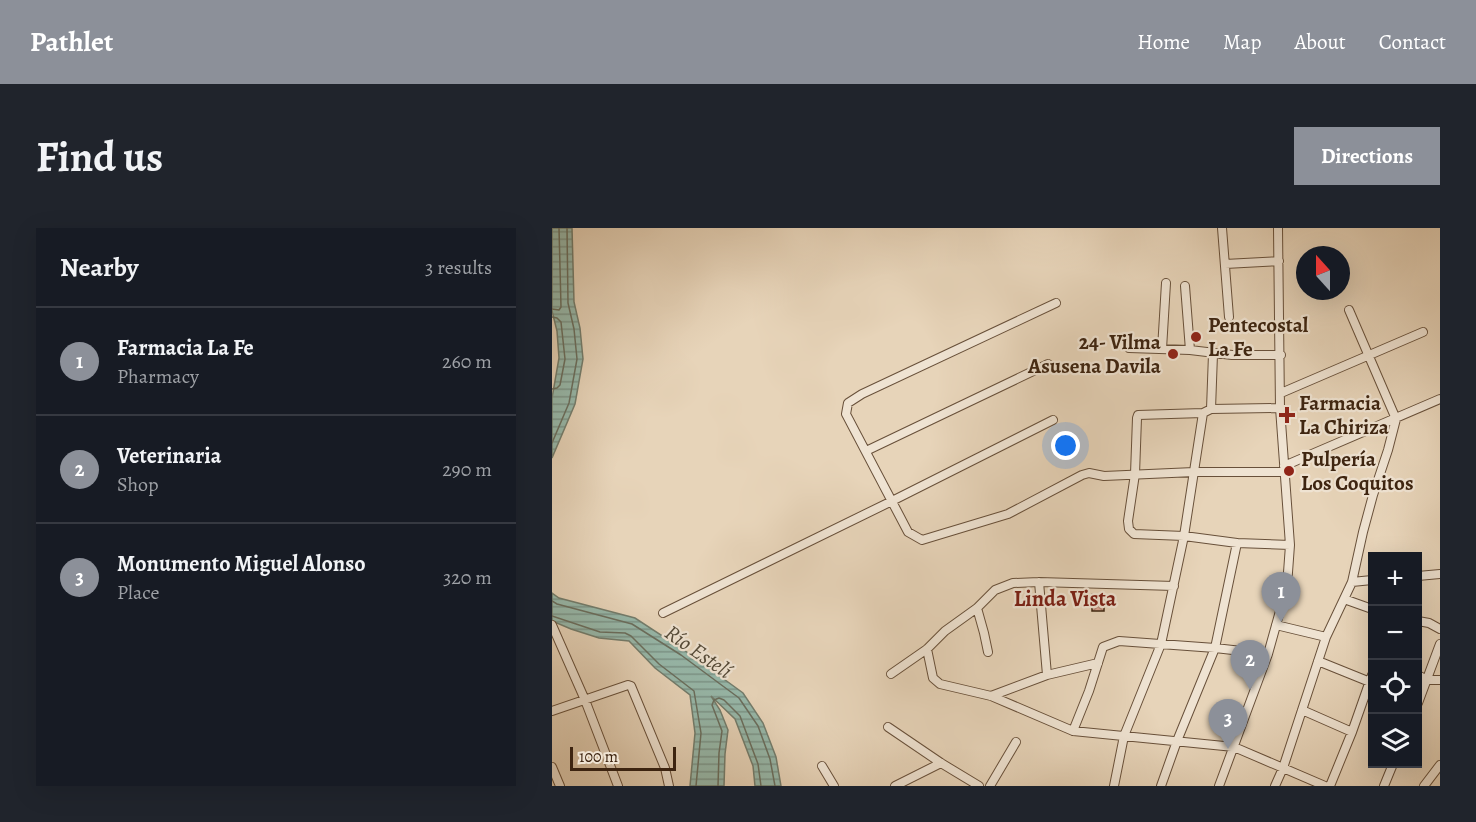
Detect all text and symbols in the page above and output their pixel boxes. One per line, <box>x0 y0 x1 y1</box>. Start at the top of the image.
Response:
text: Pathlet <box>30 23 113 61</box>
text: Home <box>1137 28 1190 56</box>
text: Map <box>1223 28 1261 56</box>
text: About <box>1294 28 1346 56</box>
text: Contact <box>1379 28 1446 56</box>
button: Directions <box>1294 127 1440 185</box>
text: Find us <box>36 128 163 185</box>
north arrow <box>1296 246 1350 300</box>
text: Nearby <box>60 250 139 285</box>
text: 3 results <box>425 254 492 281</box>
place label: Pentecostal La Fe <box>1208 311 1309 363</box>
place label: 24- Vilma Asusena Davila <box>1027 328 1162 380</box>
marker: Pentecostal La Fe <box>1189 330 1203 344</box>
text: Farmacia La Fe <box>117 333 254 363</box>
marker: 24- Vilma Asusena Davila <box>1166 347 1180 361</box>
text: 1 <box>76 348 83 375</box>
text: 260 m <box>442 348 492 375</box>
text: Pharmacy <box>117 363 199 390</box>
place label: Farmacia La Chiriza <box>1299 389 1390 441</box>
marker: Farmacia La Chiriza <box>1280 408 1294 422</box>
your location <box>1051 431 1080 460</box>
text: Veterinaria <box>117 441 221 471</box>
place label: Pulpería Los Coquitos <box>1301 445 1413 497</box>
text: 2 <box>75 456 84 483</box>
text: 290 m <box>442 456 492 483</box>
marker: Pulpería Los Coquitos <box>1282 464 1296 478</box>
text: Shop <box>117 471 159 498</box>
text: Monumento Miguel Alonso <box>117 549 366 579</box>
map controls <box>1368 552 1422 768</box>
button: + <box>1368 552 1422 606</box>
text: 3 <box>75 564 84 591</box>
text: 320 m <box>443 564 492 591</box>
pin: 1 <box>1262 572 1300 622</box>
text: Place <box>117 579 159 606</box>
district label: Linda Vista <box>1014 584 1117 614</box>
button: − <box>1368 606 1422 660</box>
water label: Río Estelí <box>659 618 738 686</box>
pin: 2 <box>1230 640 1270 690</box>
button: locate <box>1368 660 1422 714</box>
pin: 3 <box>1208 700 1248 749</box>
button: layers <box>1368 714 1422 768</box>
scale bar <box>570 744 676 772</box>
text: 100 m <box>579 746 618 768</box>

